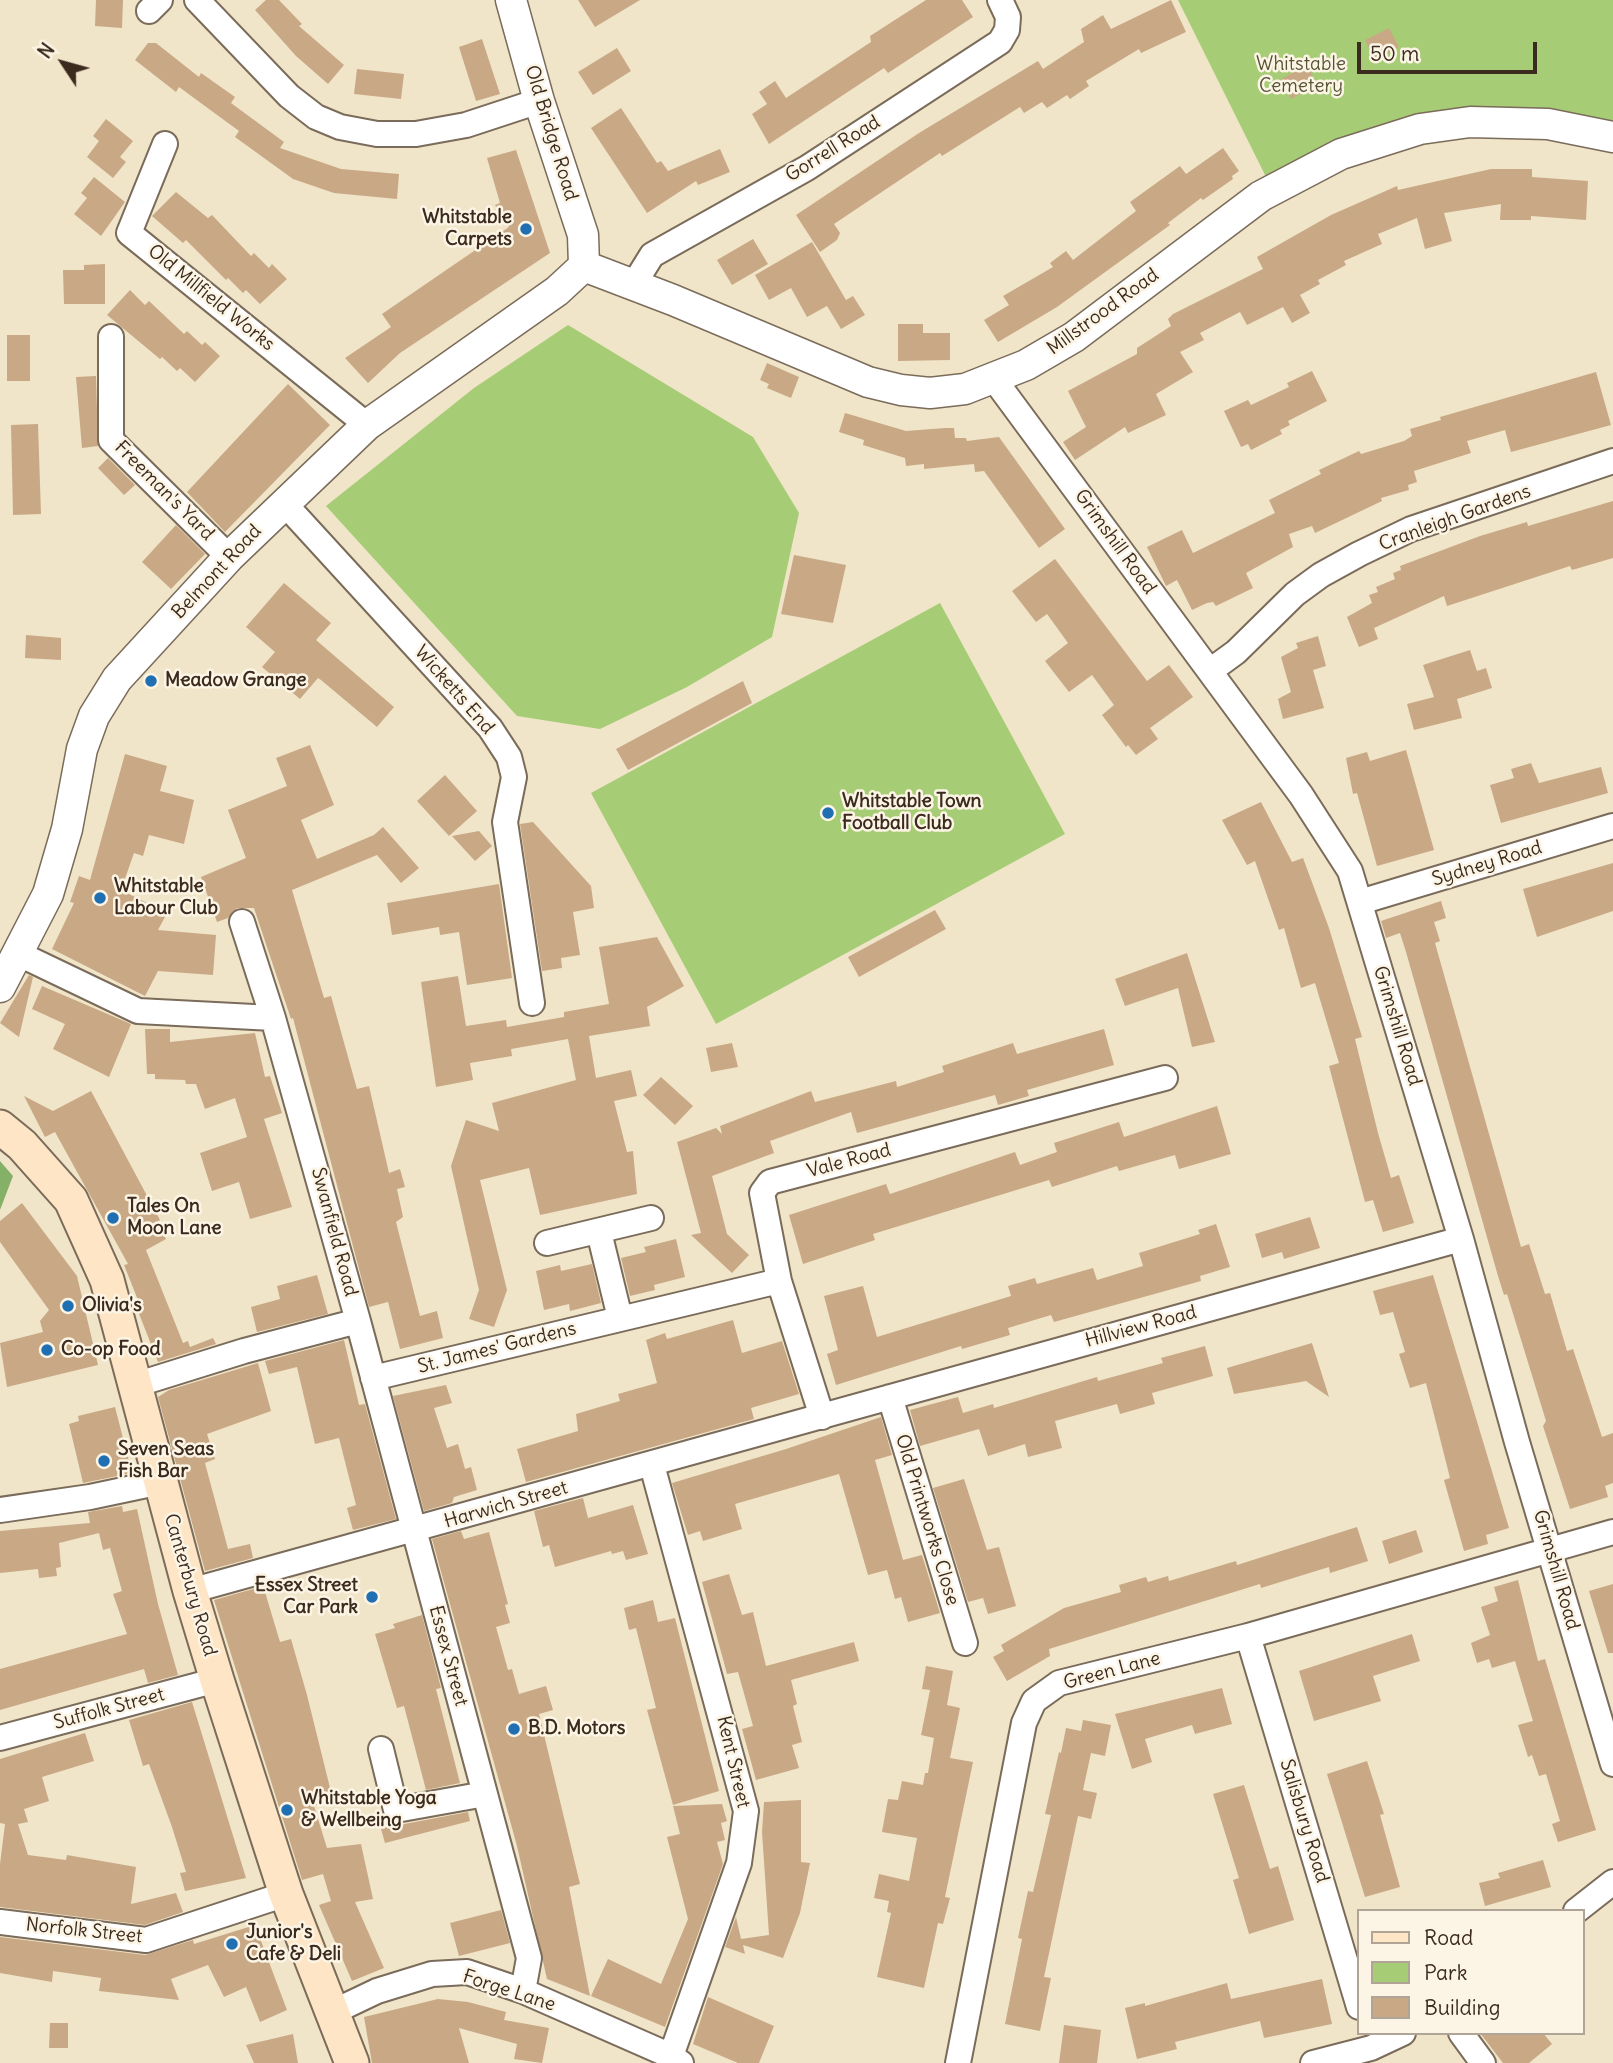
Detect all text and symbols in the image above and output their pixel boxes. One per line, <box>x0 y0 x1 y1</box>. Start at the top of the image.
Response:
north arrow <box>28 28 98 98</box>
scale bar <box>1361 28 1541 72</box>
text: N <box>32 38 60 63</box>
text: 50 m <box>1370 40 1419 67</box>
park label: Whitstable Cemetery <box>1256 54 1346 98</box>
street label: Old Bridge Road <box>520 63 582 203</box>
street label: Gorrell Road <box>782 111 884 187</box>
place label: Whitstable Carpets <box>422 207 512 251</box>
marker: Whitstable Carpets <box>518 221 534 237</box>
street label: Old Millfield Works <box>143 240 279 356</box>
street label: Millstrood Road <box>1043 264 1163 360</box>
street label: Freeman's Yard <box>109 436 219 546</box>
street label: Cranleigh Gardens <box>1376 480 1534 556</box>
street label: Grimshill Road <box>1069 485 1161 599</box>
street label: Belmont Road <box>168 520 266 624</box>
street label: Wicketts End <box>409 641 499 739</box>
place label: Meadow Grange <box>165 670 307 692</box>
marker: Meadow Grange <box>143 673 159 689</box>
place label: Whitstable Town Football Club <box>842 791 982 835</box>
marker: Whitstable Town Football Club <box>820 805 836 821</box>
street label: Sydney Road <box>1429 836 1545 892</box>
place label: Whitstable Labour Club <box>114 876 218 920</box>
marker: Whitstable Labour Club <box>92 890 108 906</box>
street label: Grimshill Road <box>1368 963 1426 1089</box>
street label: Vale Road <box>805 1139 893 1183</box>
street label: Swanfield Road <box>306 1165 362 1299</box>
place label: Tales On Moon Lane <box>127 1196 221 1240</box>
marker: Tales On Moon Lane <box>105 1210 121 1226</box>
place label: Olivia's <box>82 1295 142 1317</box>
marker: Olivia's <box>60 1298 76 1314</box>
street label: Hillview Road <box>1083 1301 1199 1353</box>
street label: St. James' Gardens <box>415 1317 579 1379</box>
place label: Co-op Food <box>61 1339 161 1361</box>
marker: Co-op Food <box>39 1342 55 1358</box>
street label: Old Printworks Close <box>890 1432 964 1608</box>
place label: Seven Seas Fish Bar <box>118 1439 214 1483</box>
marker: Seven Seas Fish Bar <box>96 1453 112 1469</box>
street label: Harwich Street <box>442 1476 570 1534</box>
street label: Grimshill Road <box>1528 1507 1584 1633</box>
street label: Canterbury Road <box>159 1511 221 1659</box>
place label: Essex Street Car Park <box>255 1575 358 1619</box>
marker: Essex Street Car Park <box>364 1589 380 1605</box>
street label: Essex Street <box>424 1603 472 1709</box>
street label: Green Lane <box>1061 1647 1163 1695</box>
street label: Suffolk Street <box>51 1683 167 1735</box>
street label: Kent Street <box>711 1714 755 1810</box>
place label: B.D. Motors <box>528 1718 625 1740</box>
marker: B.D. Motors <box>506 1721 522 1737</box>
street label: Salisbury Road <box>1274 1757 1334 1885</box>
place label: Whitstable Yoga & Wellbeing <box>301 1788 437 1832</box>
marker: Whitstable Yoga & Wellbeing <box>279 1802 295 1818</box>
legend <box>1358 1909 1585 2035</box>
street label: Norfolk Street <box>25 1914 143 1948</box>
place label: Junior's Cafe & Deli <box>246 1922 341 1966</box>
text: Road <box>1424 1924 1473 1951</box>
marker: Junior's Cafe & Deli <box>224 1936 240 1952</box>
text: Park <box>1424 1959 1467 1986</box>
street label: Forge Lane <box>460 1965 558 2017</box>
text: Building <box>1424 1994 1500 2021</box>

